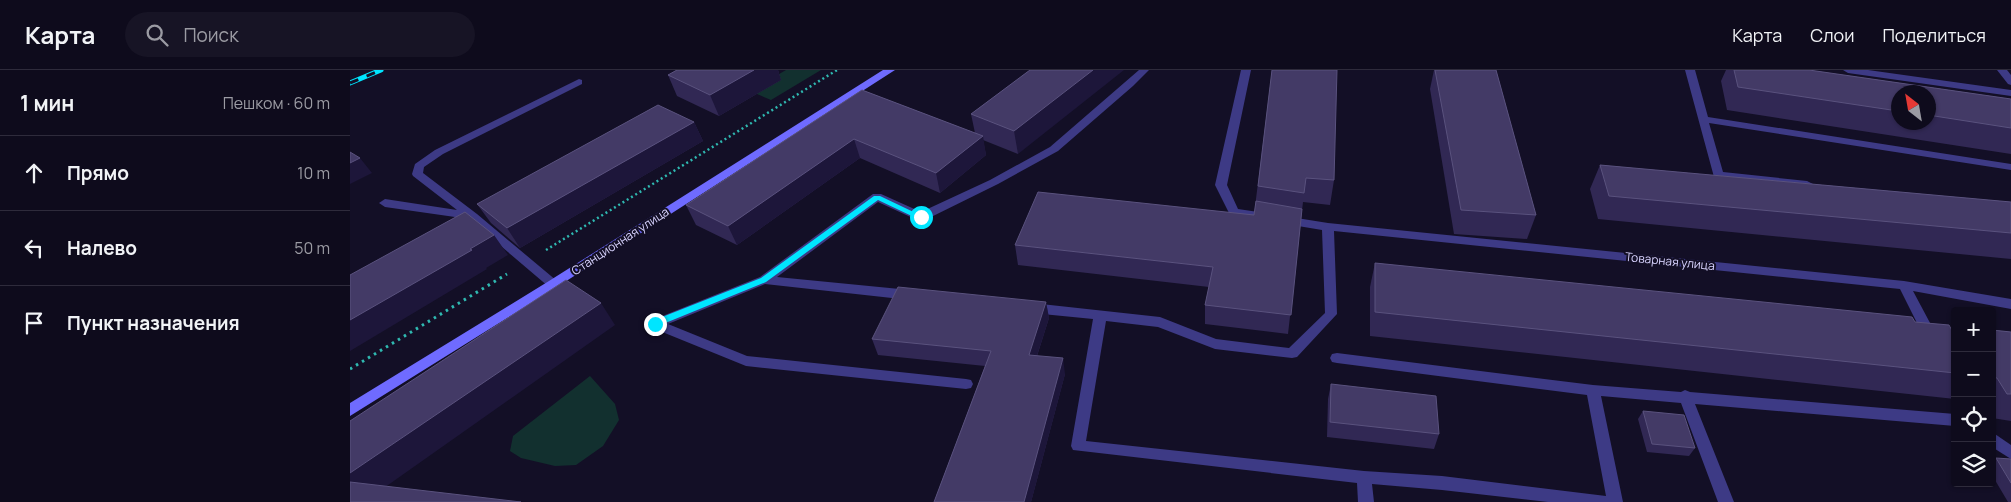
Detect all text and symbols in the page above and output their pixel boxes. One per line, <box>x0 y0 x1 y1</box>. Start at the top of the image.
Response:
search box <box>125 12 475 57</box>
text: Карта <box>25 18 95 51</box>
icon: search <box>143 21 171 49</box>
text: Поиск <box>183 22 239 48</box>
text: Карта <box>1732 23 1782 47</box>
text: Слои <box>1810 23 1854 47</box>
text: Поделиться <box>1882 23 1986 47</box>
north arrow <box>1891 85 1936 130</box>
text: 1 мин <box>20 89 74 117</box>
text: Пешком · 60 m <box>223 92 330 114</box>
icon: ahead <box>20 159 48 187</box>
text: Прямо <box>67 160 129 186</box>
text: 10 m <box>297 162 330 184</box>
street label: Станционная улица <box>568 203 672 279</box>
route start <box>910 206 933 229</box>
icon: left <box>20 234 48 262</box>
text: Налево <box>67 235 137 261</box>
text: 50 m <box>294 237 330 259</box>
street label: Товарная улица <box>1624 248 1716 274</box>
map controls <box>1951 307 1996 487</box>
button: + <box>1951 307 1996 352</box>
icon: arrive <box>20 309 48 337</box>
text: Пункт назначения <box>67 310 240 336</box>
route end <box>644 313 667 336</box>
button: − <box>1951 352 1996 397</box>
button: locate <box>1951 397 1996 442</box>
button: layers <box>1951 442 1996 487</box>

